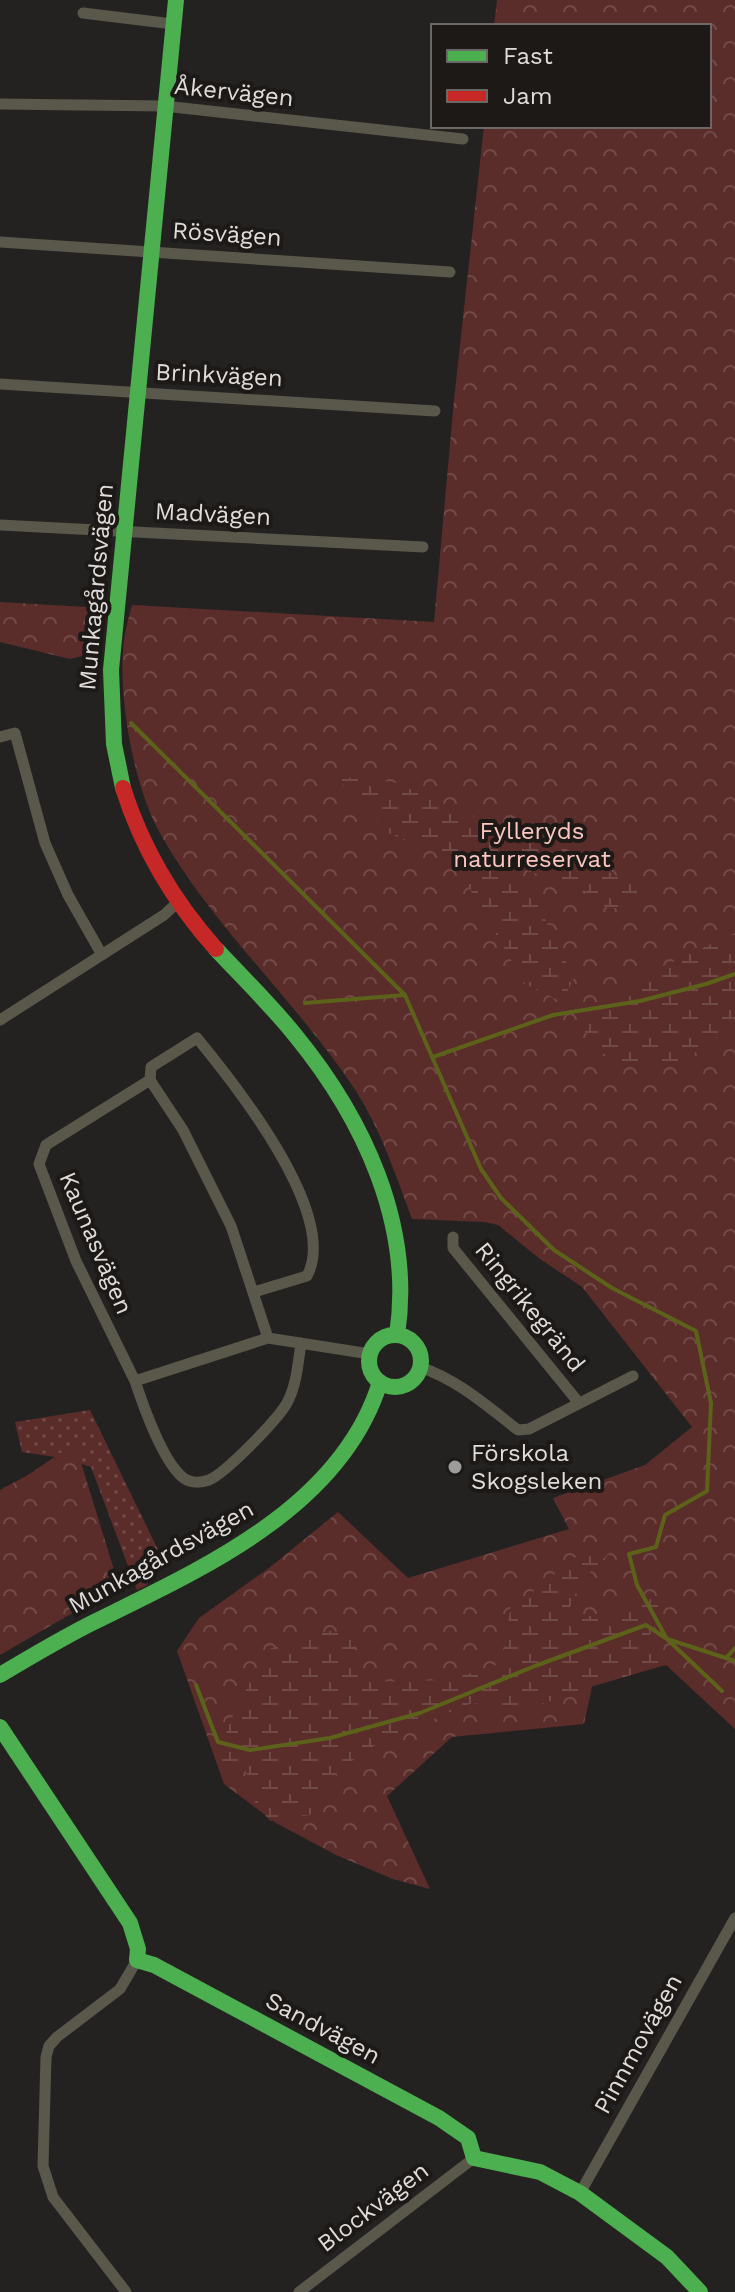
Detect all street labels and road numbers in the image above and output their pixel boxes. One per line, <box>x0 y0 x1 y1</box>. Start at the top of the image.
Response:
street label: Åkervägen <box>173 72 295 112</box>
street label: Rösvägen <box>171 216 283 252</box>
street label: Brinkvägen <box>155 358 283 392</box>
street label: Munkagårdsvägen <box>73 483 119 691</box>
street label: Madvägen <box>154 497 272 531</box>
street label: Kaunasvägen <box>53 1168 139 1318</box>
street label: Ringrikegränd <box>469 1236 591 1378</box>
street label: Munkagårdsvägen <box>64 1495 258 1619</box>
street label: Pinnmovägen <box>588 1969 688 2119</box>
street label: Sandvägen <box>261 1986 385 2070</box>
street label: Blockvägen <box>312 2156 434 2258</box>

